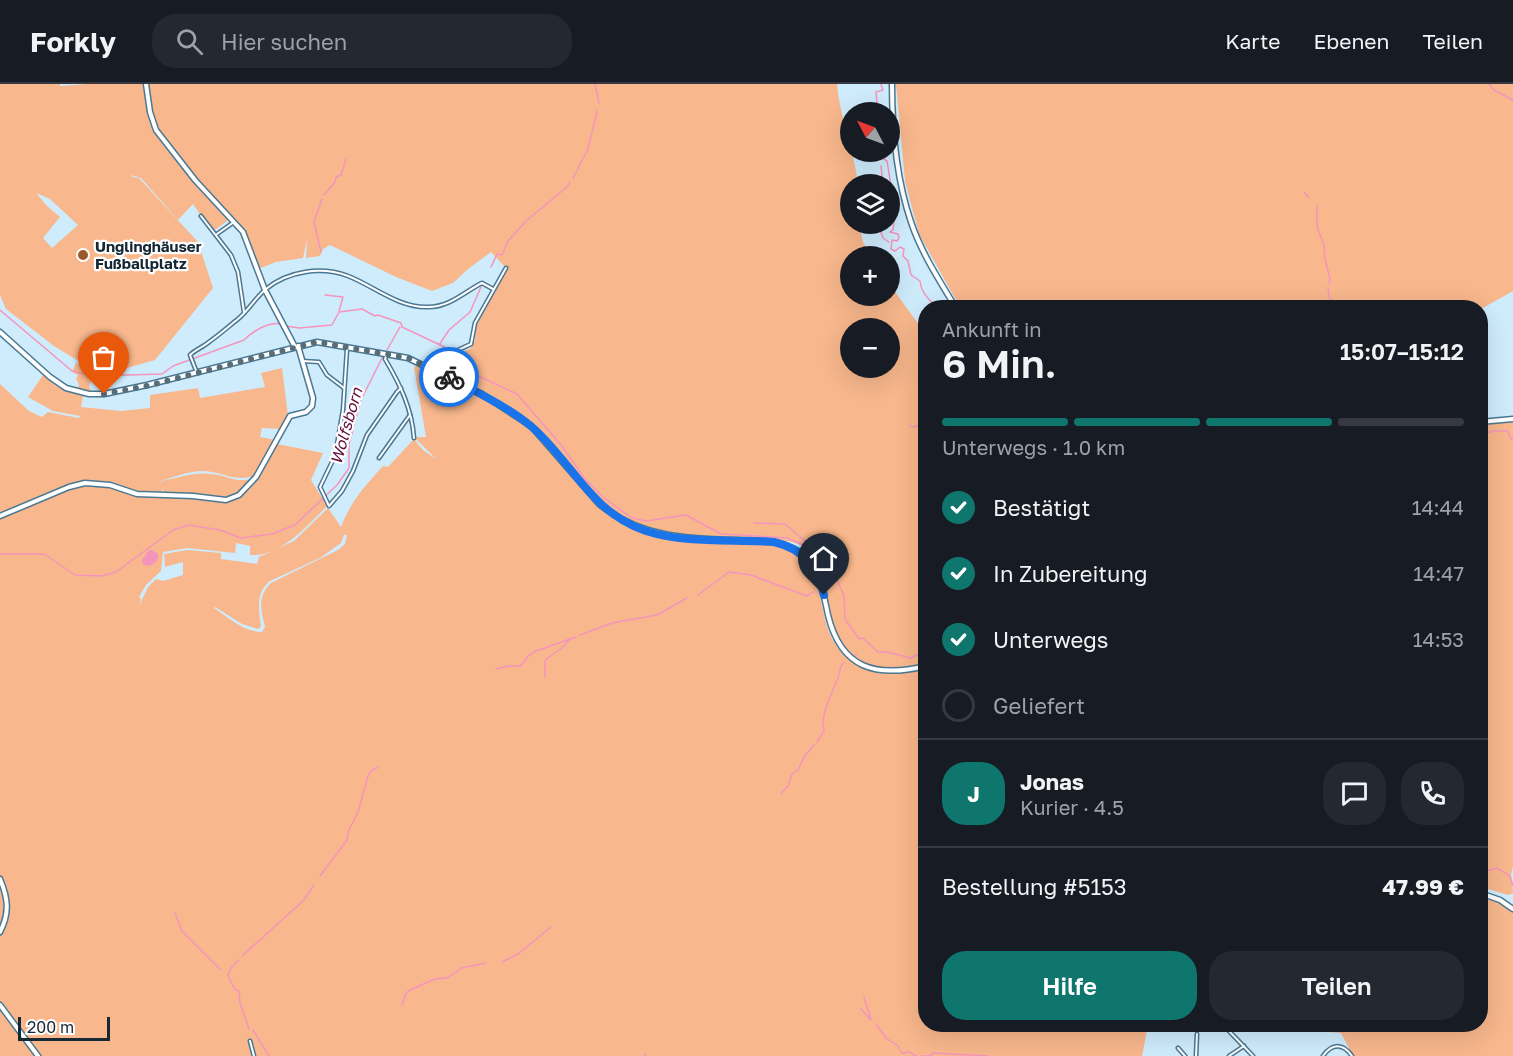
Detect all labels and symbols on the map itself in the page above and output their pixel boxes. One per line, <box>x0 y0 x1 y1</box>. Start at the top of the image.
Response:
north arrow <box>840 102 900 162</box>
place label: Unglinghäuser Fußballplatz <box>95 237 202 272</box>
marker: Unglinghäuser Fußballplatz <box>76 248 90 262</box>
pin <box>78 332 129 394</box>
courier <box>419 347 479 407</box>
water label: Wolfsborn <box>326 384 367 467</box>
pin <box>798 533 849 595</box>
scale bar <box>18 1014 110 1042</box>

